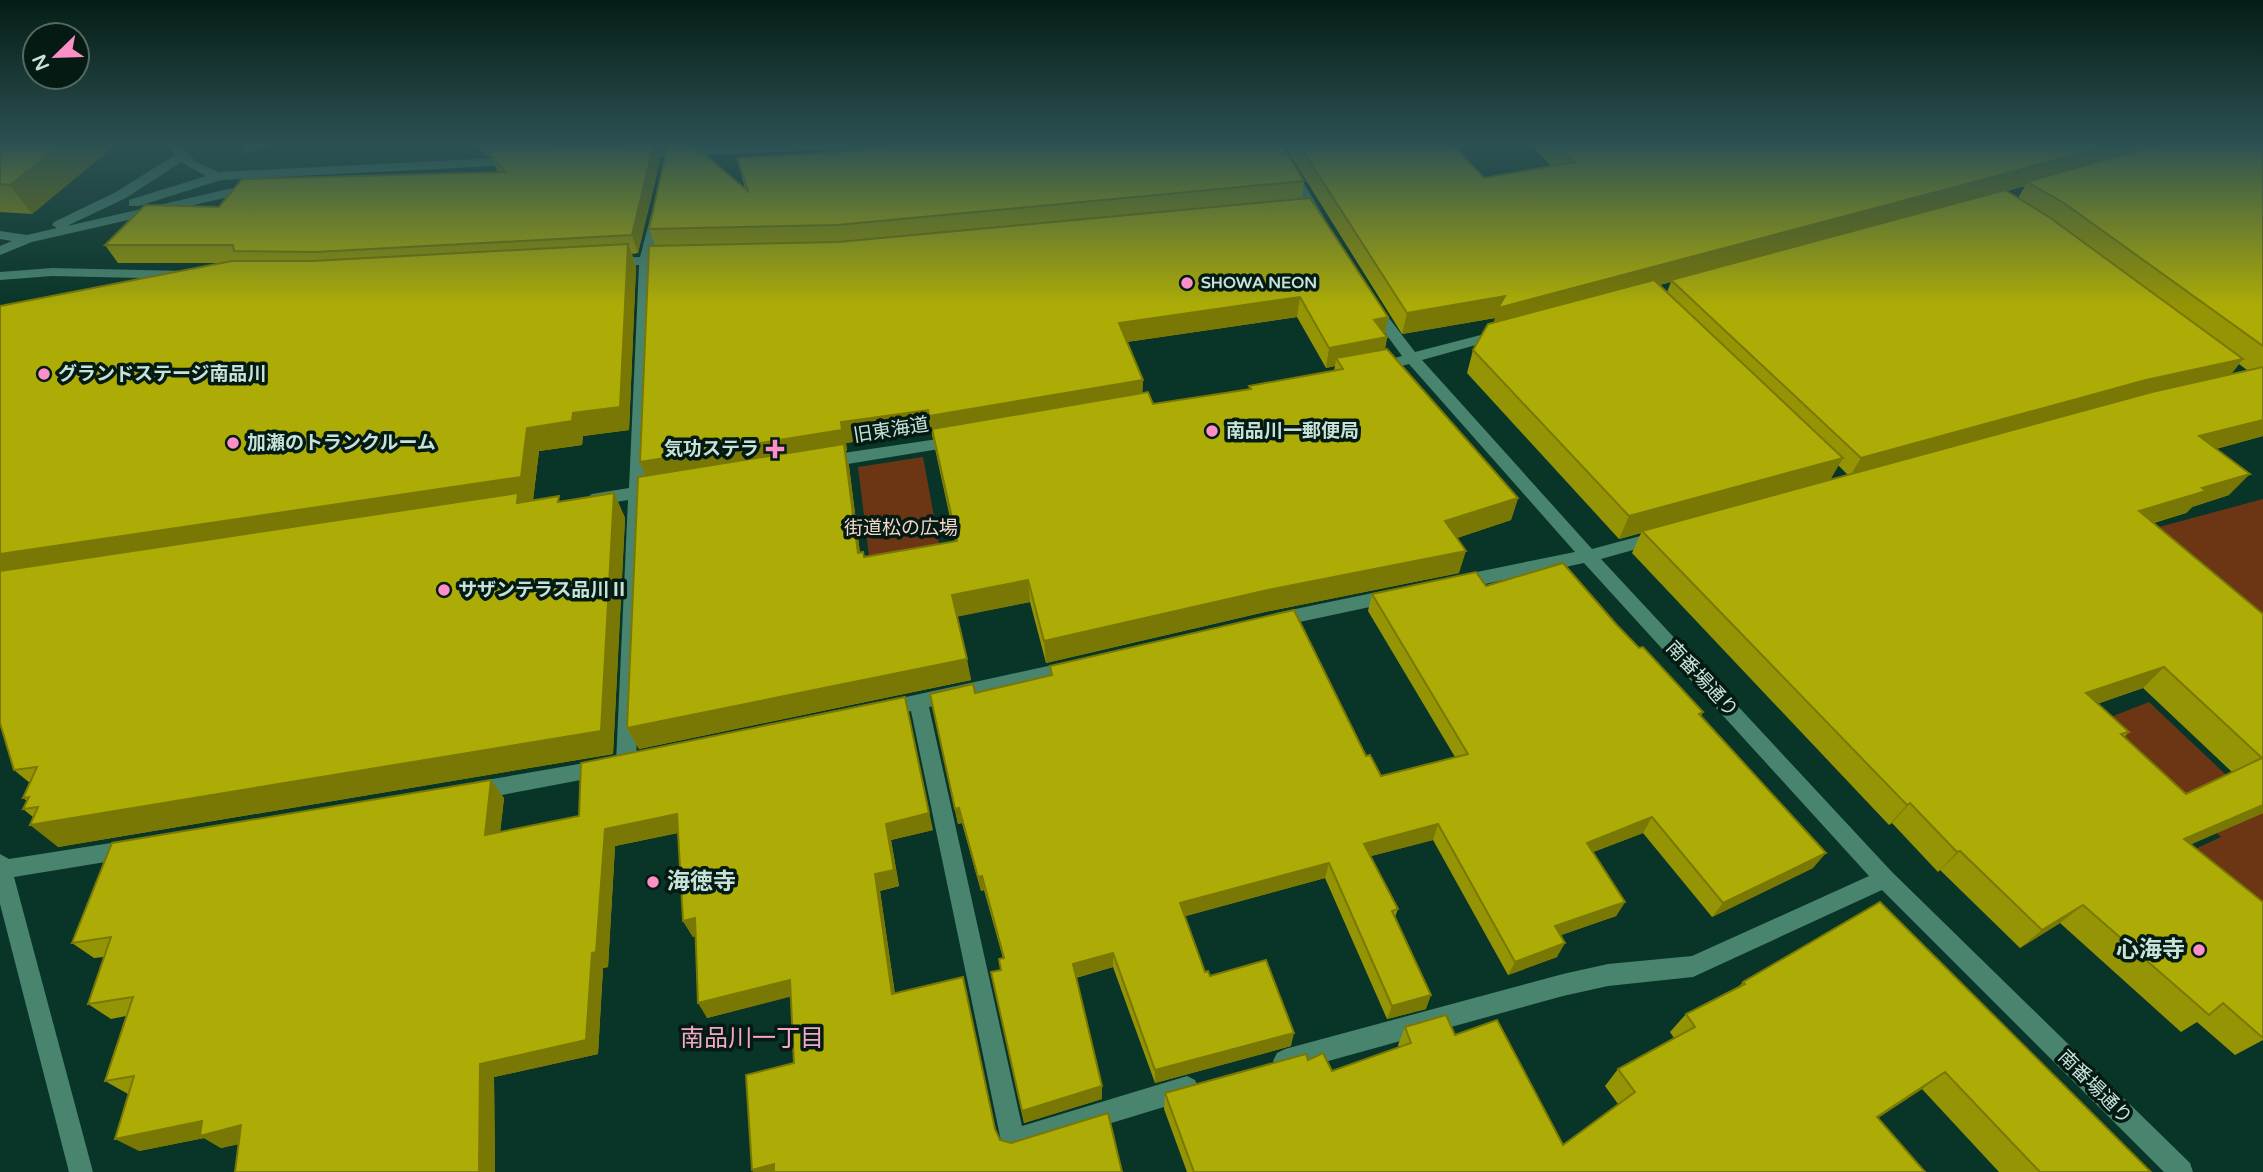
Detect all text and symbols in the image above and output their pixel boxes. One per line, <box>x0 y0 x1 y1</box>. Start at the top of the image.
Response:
north arrow <box>21 21 91 91</box>
text: N <box>28 51 54 74</box>
place label: SHOWA NEON <box>1201 273 1317 293</box>
marker: SHOWA NEON <box>1179 275 1195 291</box>
place label: グランドステージ南品川 <box>58 363 267 385</box>
marker: グランドステージ南品川 <box>36 366 52 382</box>
street label: 旧東海道 <box>852 413 930 447</box>
place label: 南品川一郵便局 <box>1226 420 1359 442</box>
marker: 南品川一郵便局 <box>1204 423 1220 439</box>
place label: 加瀬のトランクルーム <box>247 432 436 454</box>
marker: 加瀬のトランクルーム <box>225 435 241 451</box>
place label: 気功ステラ <box>664 438 759 460</box>
marker: 気功ステラ <box>765 439 785 459</box>
park label: 街道松の広場 <box>844 517 958 539</box>
place label: サザンテラス品川Ⅱ <box>458 579 629 601</box>
marker: サザンテラス品川Ⅱ <box>436 582 452 598</box>
street label: 南番場通り <box>1662 637 1742 721</box>
place label: 海徳寺 <box>667 868 736 896</box>
marker: 海徳寺 <box>645 874 661 890</box>
place label: 心海寺 <box>2116 936 2185 964</box>
marker: 心海寺 <box>2191 942 2207 958</box>
district label: 南品川一丁目 <box>680 1024 824 1053</box>
street label: 南番場通り <box>2054 1046 2136 1128</box>

